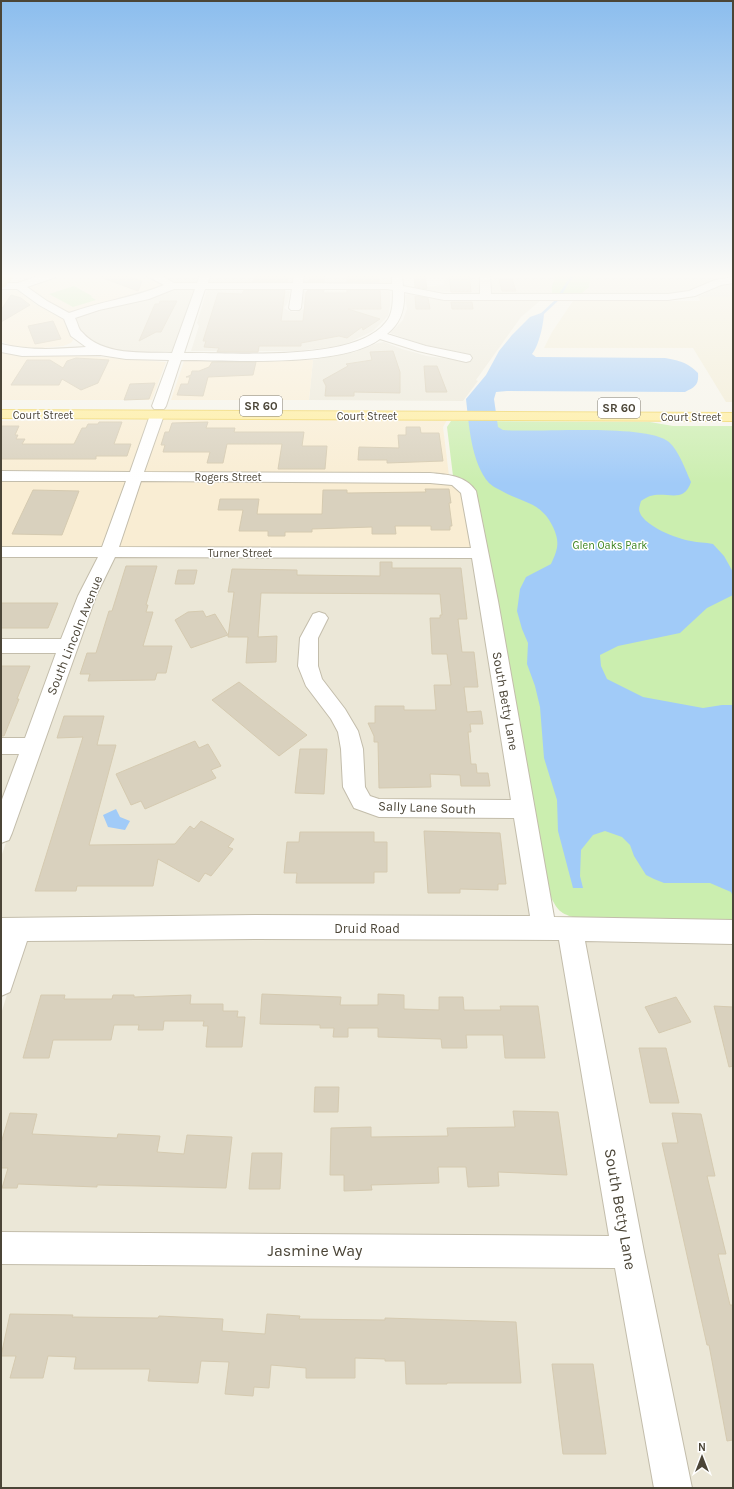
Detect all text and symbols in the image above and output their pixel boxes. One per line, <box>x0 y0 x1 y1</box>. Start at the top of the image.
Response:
road number: SR 60 <box>240 396 282 416</box>
road number: SR 60 <box>598 398 640 418</box>
street label: Court Street <box>13 409 73 422</box>
street label: Court Street <box>337 410 397 423</box>
street label: Court Street <box>661 411 721 424</box>
street label: Rogers Street <box>194 471 262 484</box>
park label: Glen Oaks Park <box>572 539 648 552</box>
street label: Turner Street <box>208 547 272 560</box>
street label: South Lincoln Avenue <box>44 573 105 697</box>
street label: South Betty Lane <box>489 650 522 752</box>
street label: Sally Lane South <box>378 798 476 817</box>
street label: Druid Road <box>334 921 400 936</box>
street label: South Betty Lane <box>600 1147 641 1271</box>
street label: Jasmine Way <box>267 1241 363 1260</box>
north arrow <box>682 1437 722 1477</box>
text: N <box>698 1441 706 1454</box>

